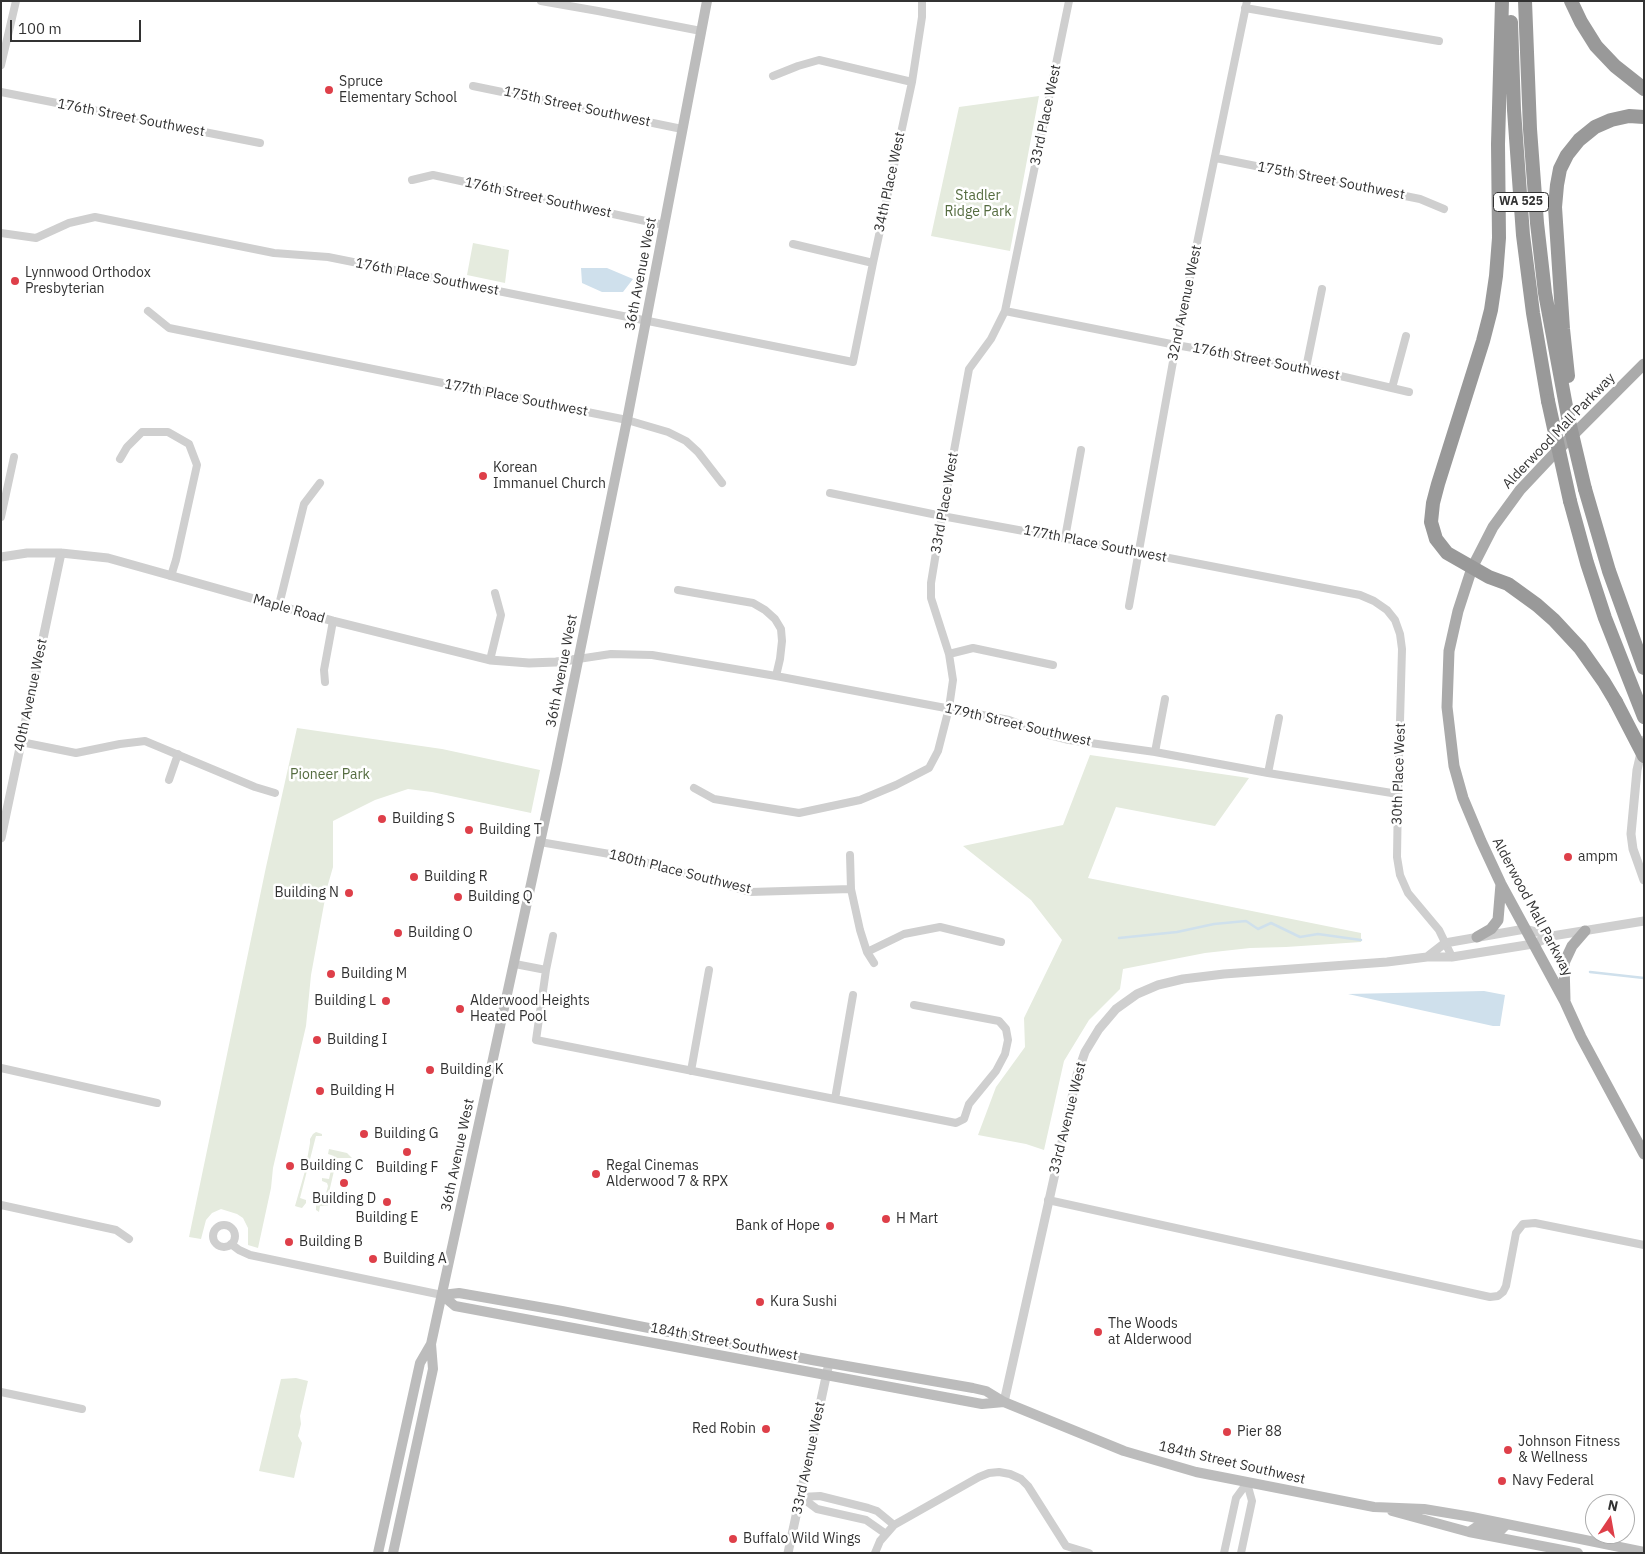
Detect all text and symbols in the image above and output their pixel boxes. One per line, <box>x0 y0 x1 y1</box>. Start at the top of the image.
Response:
scale bar <box>12 10 144 42</box>
text: 100 m <box>18 19 62 38</box>
street label: 33rd Place West <box>1027 63 1065 167</box>
place label: Spruce Elementary School <box>339 74 457 106</box>
street label: 175th Street Southwest <box>502 83 652 131</box>
marker: Spruce Elementary School <box>323 84 335 96</box>
street label: 176th Street Southwest <box>56 95 206 141</box>
street label: 34th Place West <box>871 130 909 234</box>
street label: 175th Street Southwest <box>1256 158 1406 204</box>
street label: 176th Street Southwest <box>463 174 613 222</box>
park label: Stadler Ridge Park <box>944 188 1012 220</box>
road number: WA 525 <box>1494 192 1548 212</box>
street label: 36th Avenue West <box>622 216 660 332</box>
street label: 32nd Avenue West <box>1165 244 1205 362</box>
street label: 176th Place Southwest <box>354 255 500 299</box>
place label: Lynnwood Orthodox Presbyterian <box>25 265 151 298</box>
marker: Lynnwood Orthodox Presbyterian <box>9 275 21 287</box>
street label: 176th Street Southwest <box>1191 339 1341 385</box>
street label: Alderwood Mall Parkway <box>1499 370 1619 492</box>
street label: 177th Place Southwest <box>443 376 589 420</box>
street label: 33rd Place West <box>928 451 962 555</box>
place label: Korean Immanuel Church <box>493 460 606 492</box>
marker: Korean Immanuel Church <box>477 470 489 482</box>
street label: 177th Place Southwest <box>1022 522 1168 566</box>
street label: Maple Road <box>251 591 327 627</box>
street label: 36th Avenue West <box>543 613 581 729</box>
street label: 40th Avenue West <box>11 637 51 753</box>
street label: 179th Street Southwest <box>943 700 1093 750</box>
street label: 30th Place West <box>1389 723 1409 825</box>
park label: Pioneer Park <box>290 767 370 783</box>
place label: Building S <box>392 811 455 827</box>
marker: Building S <box>376 813 388 825</box>
place label: Building T <box>479 822 542 838</box>
marker: Building T <box>463 824 475 836</box>
street label: Alderwood Mall Parkway <box>1488 835 1576 979</box>
street label: 180th Place Southwest <box>607 846 753 898</box>
place label: ampm <box>1578 849 1618 865</box>
marker: ampm <box>1562 851 1574 863</box>
place label: Building R <box>424 869 488 885</box>
marker: Building R <box>408 871 420 883</box>
place label: Building N <box>274 885 339 901</box>
marker: Building N <box>343 887 355 899</box>
place label: Building Q <box>468 889 533 905</box>
marker: Building Q <box>452 891 464 903</box>
place label: Building O <box>408 925 473 941</box>
marker: Building O <box>392 927 404 939</box>
place label: Building M <box>341 966 407 982</box>
marker: Building M <box>325 968 337 980</box>
place label: Building L <box>314 993 376 1009</box>
place label: Alderwood Heights Heated Pool <box>470 993 590 1026</box>
marker: Building L <box>380 995 392 1007</box>
marker: Alderwood Heights Heated Pool <box>454 1003 466 1015</box>
place label: Building I <box>327 1032 387 1048</box>
marker: Building I <box>311 1034 323 1046</box>
street label: 33rd Avenue West <box>1046 1060 1090 1176</box>
place label: Building K <box>440 1062 504 1078</box>
marker: Building K <box>424 1064 436 1076</box>
place label: Building H <box>330 1083 395 1099</box>
marker: Building H <box>314 1085 326 1097</box>
street label: 36th Avenue West <box>438 1097 478 1213</box>
place label: Building G <box>374 1126 438 1142</box>
marker: Building G <box>358 1128 370 1140</box>
marker: Building F <box>401 1146 413 1158</box>
place label: Building C <box>300 1158 363 1174</box>
place label: Regal Cinemas Alderwood 7 & RPX <box>606 1158 728 1190</box>
marker: Building C <box>284 1160 296 1172</box>
place label: Building F <box>376 1160 438 1176</box>
marker: Regal Cinemas Alderwood 7 & RPX <box>590 1168 602 1180</box>
marker: Building D <box>338 1177 350 1189</box>
place label: Building D <box>312 1191 376 1207</box>
marker: Building E <box>381 1196 393 1208</box>
place label: Building E <box>356 1210 418 1226</box>
place label: H Mart <box>896 1211 938 1227</box>
marker: H Mart <box>880 1213 892 1225</box>
place label: Bank of Hope <box>736 1218 820 1234</box>
marker: Bank of Hope <box>824 1220 836 1232</box>
place label: Building B <box>299 1234 363 1250</box>
marker: Building B <box>283 1236 295 1248</box>
place label: Building A <box>383 1251 447 1267</box>
marker: Building A <box>367 1253 379 1265</box>
place label: Kura Sushi <box>770 1294 837 1310</box>
marker: Kura Sushi <box>754 1296 766 1308</box>
place label: The Woods at Alderwood <box>1108 1316 1192 1348</box>
street label: 184th Street Southwest <box>649 1319 799 1365</box>
marker: The Woods at Alderwood <box>1092 1326 1104 1338</box>
street label: 33rd Avenue West <box>789 1400 829 1516</box>
place label: Red Robin <box>692 1421 756 1437</box>
marker: Red Robin <box>760 1423 772 1435</box>
place label: Pier 88 <box>1237 1424 1282 1440</box>
marker: Pier 88 <box>1221 1426 1233 1438</box>
place label: Johnson Fitness & Wellness <box>1518 1434 1620 1466</box>
street label: 184th Street Southwest <box>1157 1438 1307 1488</box>
marker: Johnson Fitness & Wellness <box>1502 1444 1514 1456</box>
place label: Navy Federal <box>1512 1473 1594 1489</box>
marker: Navy Federal <box>1496 1475 1508 1487</box>
north arrow <box>1585 1494 1635 1544</box>
text: N <box>1606 1495 1620 1515</box>
place label: Buffalo Wild Wings <box>743 1531 861 1547</box>
marker: Buffalo Wild Wings <box>727 1533 739 1545</box>

